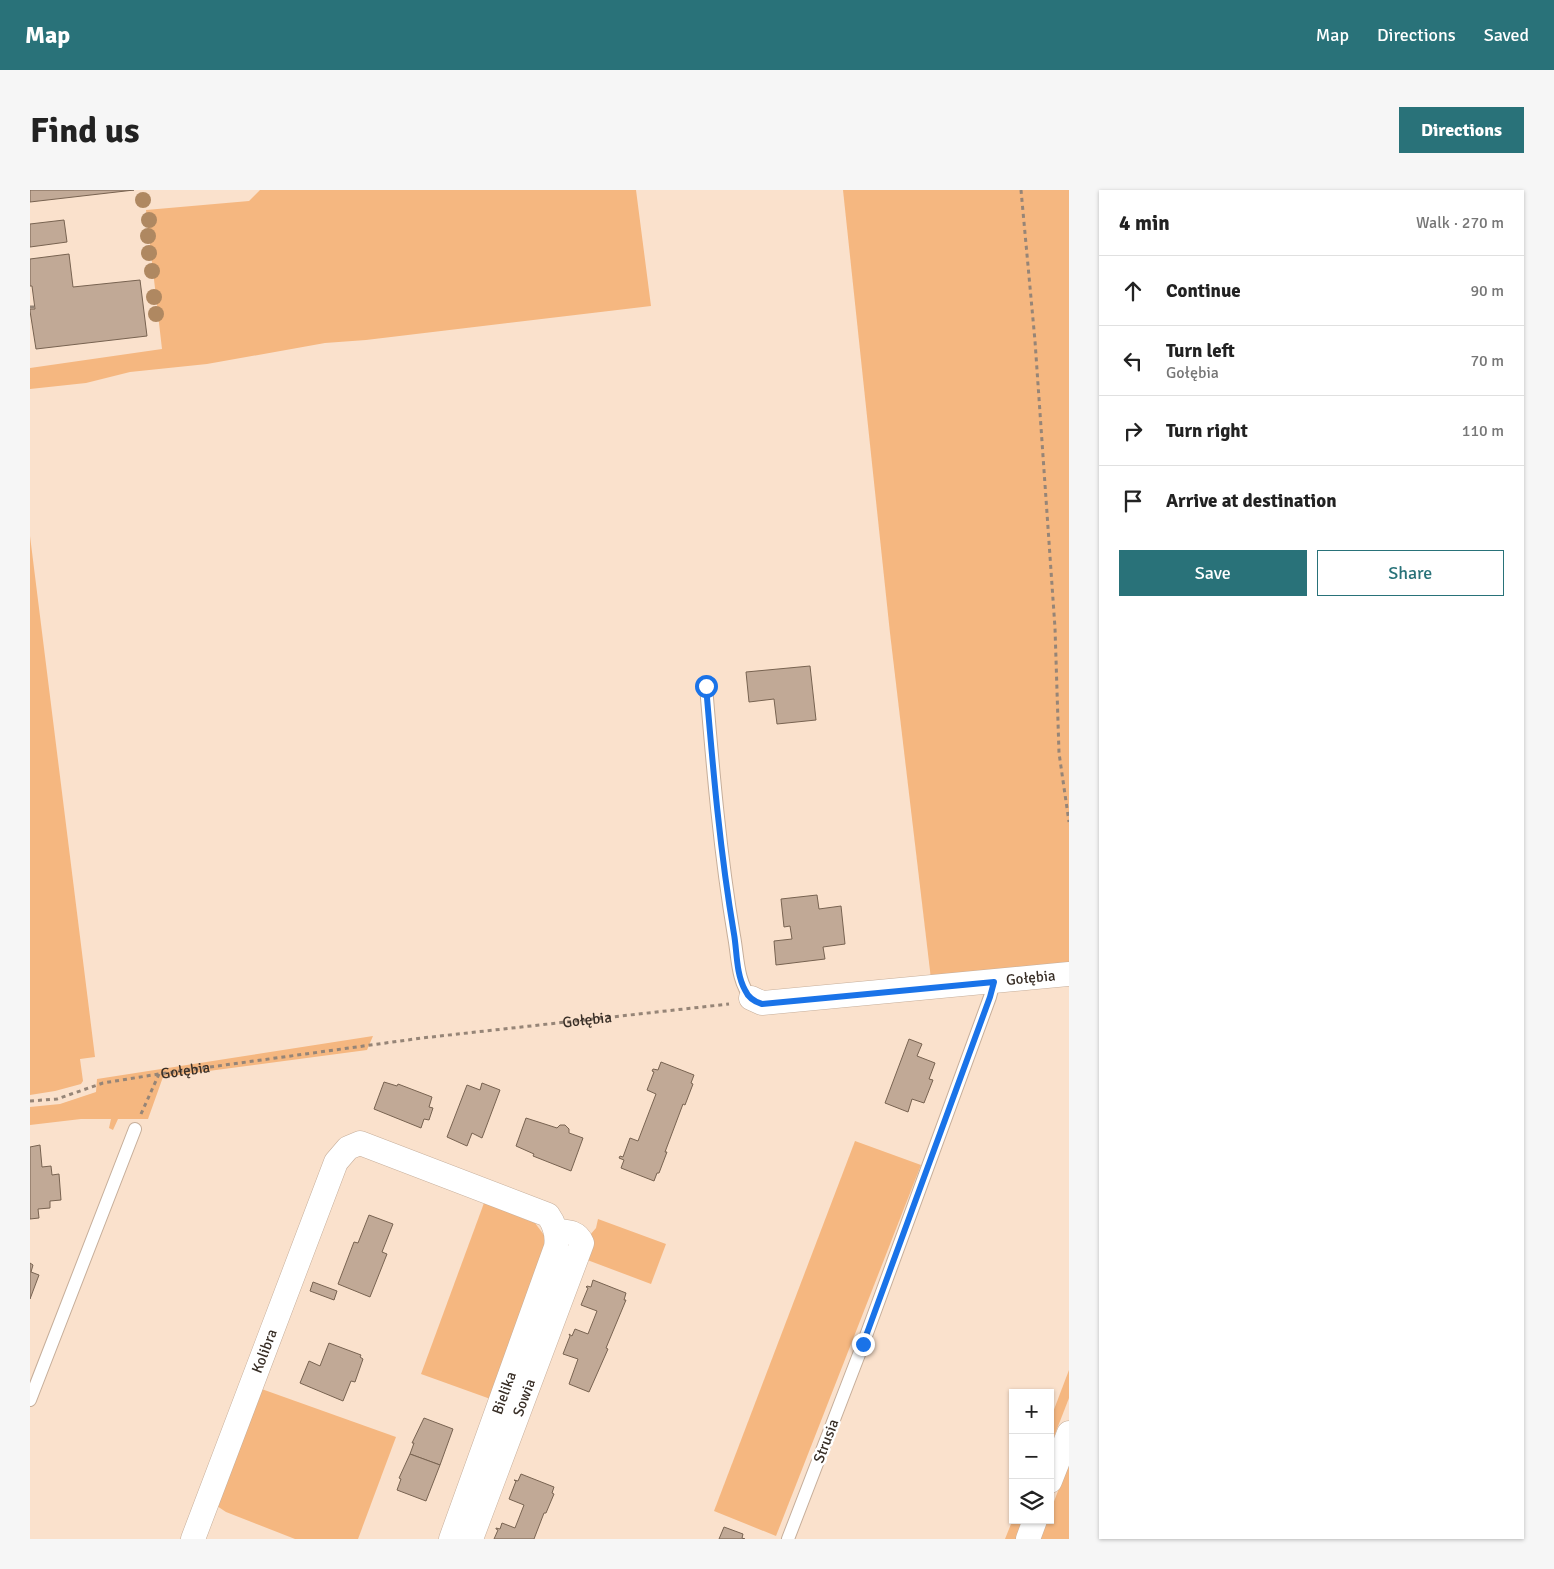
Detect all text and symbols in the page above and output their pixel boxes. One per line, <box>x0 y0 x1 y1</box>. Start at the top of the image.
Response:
text: Map <box>25 20 70 50</box>
text: Map <box>1316 24 1349 46</box>
text: Directions <box>1377 24 1456 46</box>
text: Saved <box>1484 24 1529 46</box>
button: Directions <box>1399 107 1524 153</box>
text: Find us <box>30 109 140 152</box>
text: 4 min <box>1119 210 1170 236</box>
text: Walk · 270 m <box>1416 213 1504 233</box>
icon: ahead <box>1119 277 1147 305</box>
text: Continue <box>1166 279 1241 303</box>
text: 90 m <box>1470 281 1504 301</box>
text: Turn left <box>1166 339 1235 363</box>
icon: left <box>1119 347 1147 375</box>
text: 70 m <box>1470 351 1504 371</box>
text: Gołębia <box>1166 363 1219 383</box>
icon: right <box>1119 417 1147 445</box>
text: Turn right <box>1166 419 1248 443</box>
text: 110 m <box>1462 421 1504 441</box>
icon: arrive <box>1119 487 1147 515</box>
text: Arrive at destination <box>1166 489 1337 513</box>
button: Save <box>1119 550 1307 596</box>
button: Share <box>1317 550 1504 596</box>
route start <box>695 675 718 698</box>
street label: Gołębia <box>1005 966 1056 989</box>
street label: Gołębia <box>561 1008 613 1031</box>
street label: Gołębia <box>159 1058 211 1083</box>
street label: Kolibra <box>248 1326 281 1376</box>
route end <box>852 1333 875 1356</box>
street label: Bielika <box>488 1369 520 1417</box>
street label: Sowia <box>509 1376 539 1419</box>
map controls <box>1009 1389 1054 1524</box>
button: + <box>1009 1389 1054 1434</box>
street label: Strusia <box>809 1416 843 1466</box>
button: − <box>1009 1434 1054 1479</box>
button: layers <box>1009 1479 1054 1524</box>

